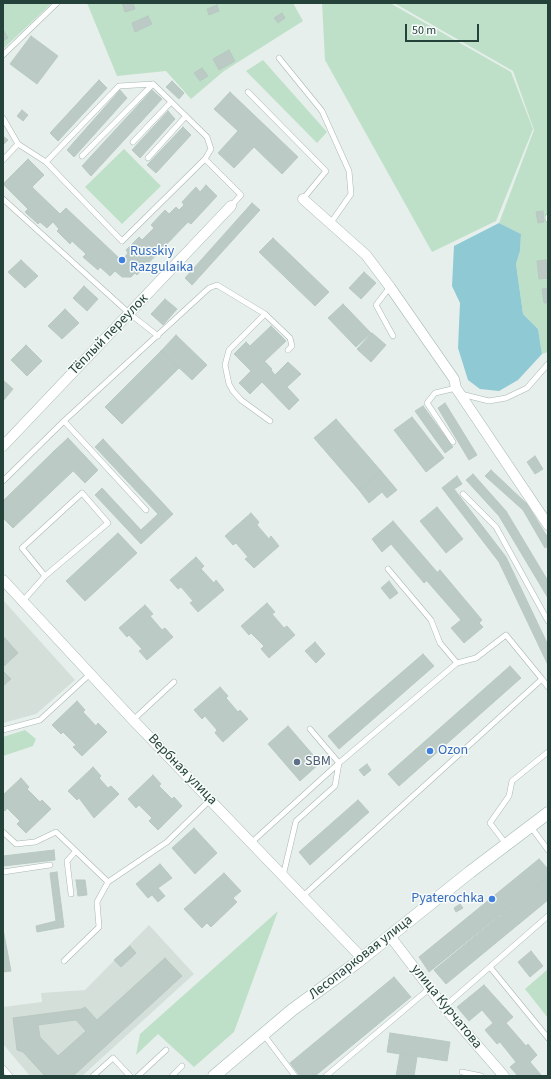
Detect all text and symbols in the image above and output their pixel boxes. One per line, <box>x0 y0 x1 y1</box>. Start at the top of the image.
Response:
scale bar <box>407 16 481 42</box>
text: 50 m <box>412 22 436 39</box>
place label: Russkiy Razgulaika <box>130 244 193 276</box>
marker: Russkiy Razgulaika <box>117 255 127 265</box>
street label: Тёплый переулок <box>66 291 152 379</box>
street label: Вербная улица <box>144 731 220 809</box>
place label: Ozon <box>438 743 468 759</box>
marker: Ozon <box>425 746 435 756</box>
place label: SBM <box>305 754 331 770</box>
marker: SBM <box>292 757 302 767</box>
place label: Pyaterochka <box>411 891 484 907</box>
marker: Pyaterochka <box>487 894 497 904</box>
street label: Лесопарковая улица <box>306 912 416 1004</box>
street label: улица Курчатова <box>407 961 485 1053</box>

